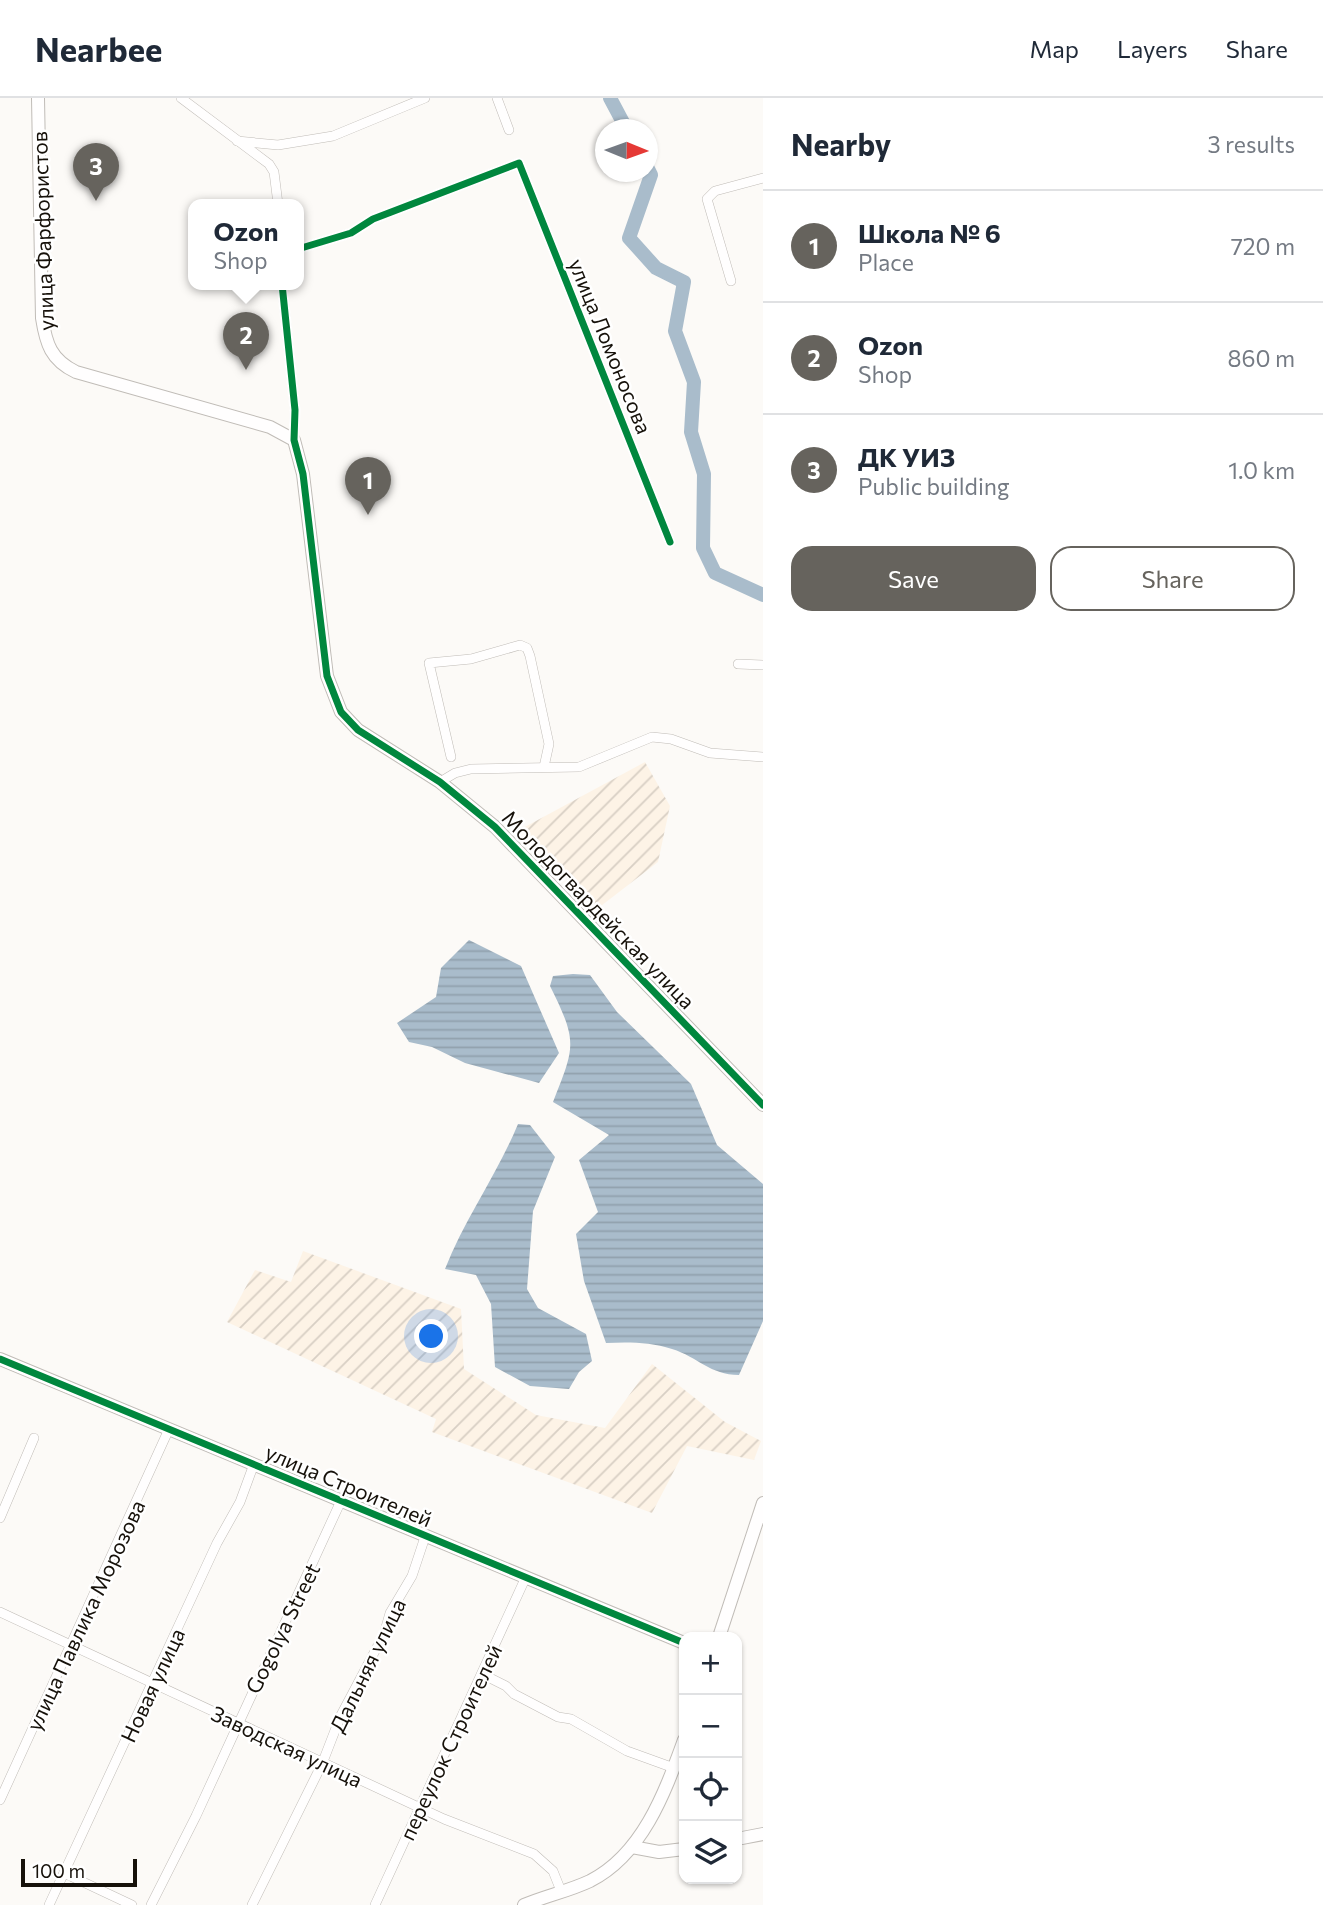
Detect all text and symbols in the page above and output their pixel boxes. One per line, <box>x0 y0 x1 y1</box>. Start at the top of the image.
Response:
text: Nearbee <box>35 28 162 69</box>
text: Map <box>1030 34 1079 63</box>
text: Layers <box>1117 34 1188 63</box>
text: Share <box>1226 34 1288 63</box>
north arrow <box>595 119 658 182</box>
text: Nearby <box>791 125 891 162</box>
text: 3 results <box>1208 130 1295 158</box>
street label: улица Фарфористов <box>26 131 58 331</box>
pin: 3 <box>73 143 119 201</box>
popup <box>188 199 304 290</box>
text: Ozon <box>213 215 279 246</box>
text: Школа № 6 <box>858 217 1001 248</box>
text: 1 <box>809 232 819 260</box>
text: 720 m <box>1231 232 1295 260</box>
text: Shop <box>213 246 267 274</box>
text: Place <box>858 248 914 276</box>
street label: улица Ломоносова <box>564 255 658 437</box>
pin: 2 <box>223 312 269 370</box>
text: Ozon <box>858 329 923 360</box>
text: 2 <box>807 344 821 372</box>
text: 860 m <box>1228 344 1295 372</box>
text: Shop <box>858 360 912 388</box>
text: ДК УИЗ <box>858 441 955 472</box>
text: 3 <box>807 456 821 484</box>
text: 1.0 km <box>1228 456 1295 484</box>
pin: 1 <box>345 457 391 515</box>
text: Public building <box>858 472 1009 500</box>
button: Save <box>791 546 1036 611</box>
button: Share <box>1050 546 1295 611</box>
street label: Молодогвардейская улица <box>498 805 700 1013</box>
your location <box>414 1319 448 1353</box>
street label: улица Строителей <box>262 1439 436 1531</box>
street label: улица Павлика Морозова <box>20 1496 150 1734</box>
street label: Gogolya Street <box>240 1559 324 1697</box>
street label: Дальняя улица <box>324 1594 410 1736</box>
street label: Новая улица <box>115 1624 189 1746</box>
map controls <box>679 1632 742 1884</box>
button: + <box>679 1632 742 1695</box>
street label: переулок Строителей <box>394 1640 506 1844</box>
button: − <box>679 1695 742 1758</box>
street label: Заводская улица <box>208 1700 366 1792</box>
button: locate <box>679 1758 742 1821</box>
button: layers <box>679 1821 742 1884</box>
scale bar <box>21 1856 136 1888</box>
text: 100 m <box>32 1859 85 1882</box>

